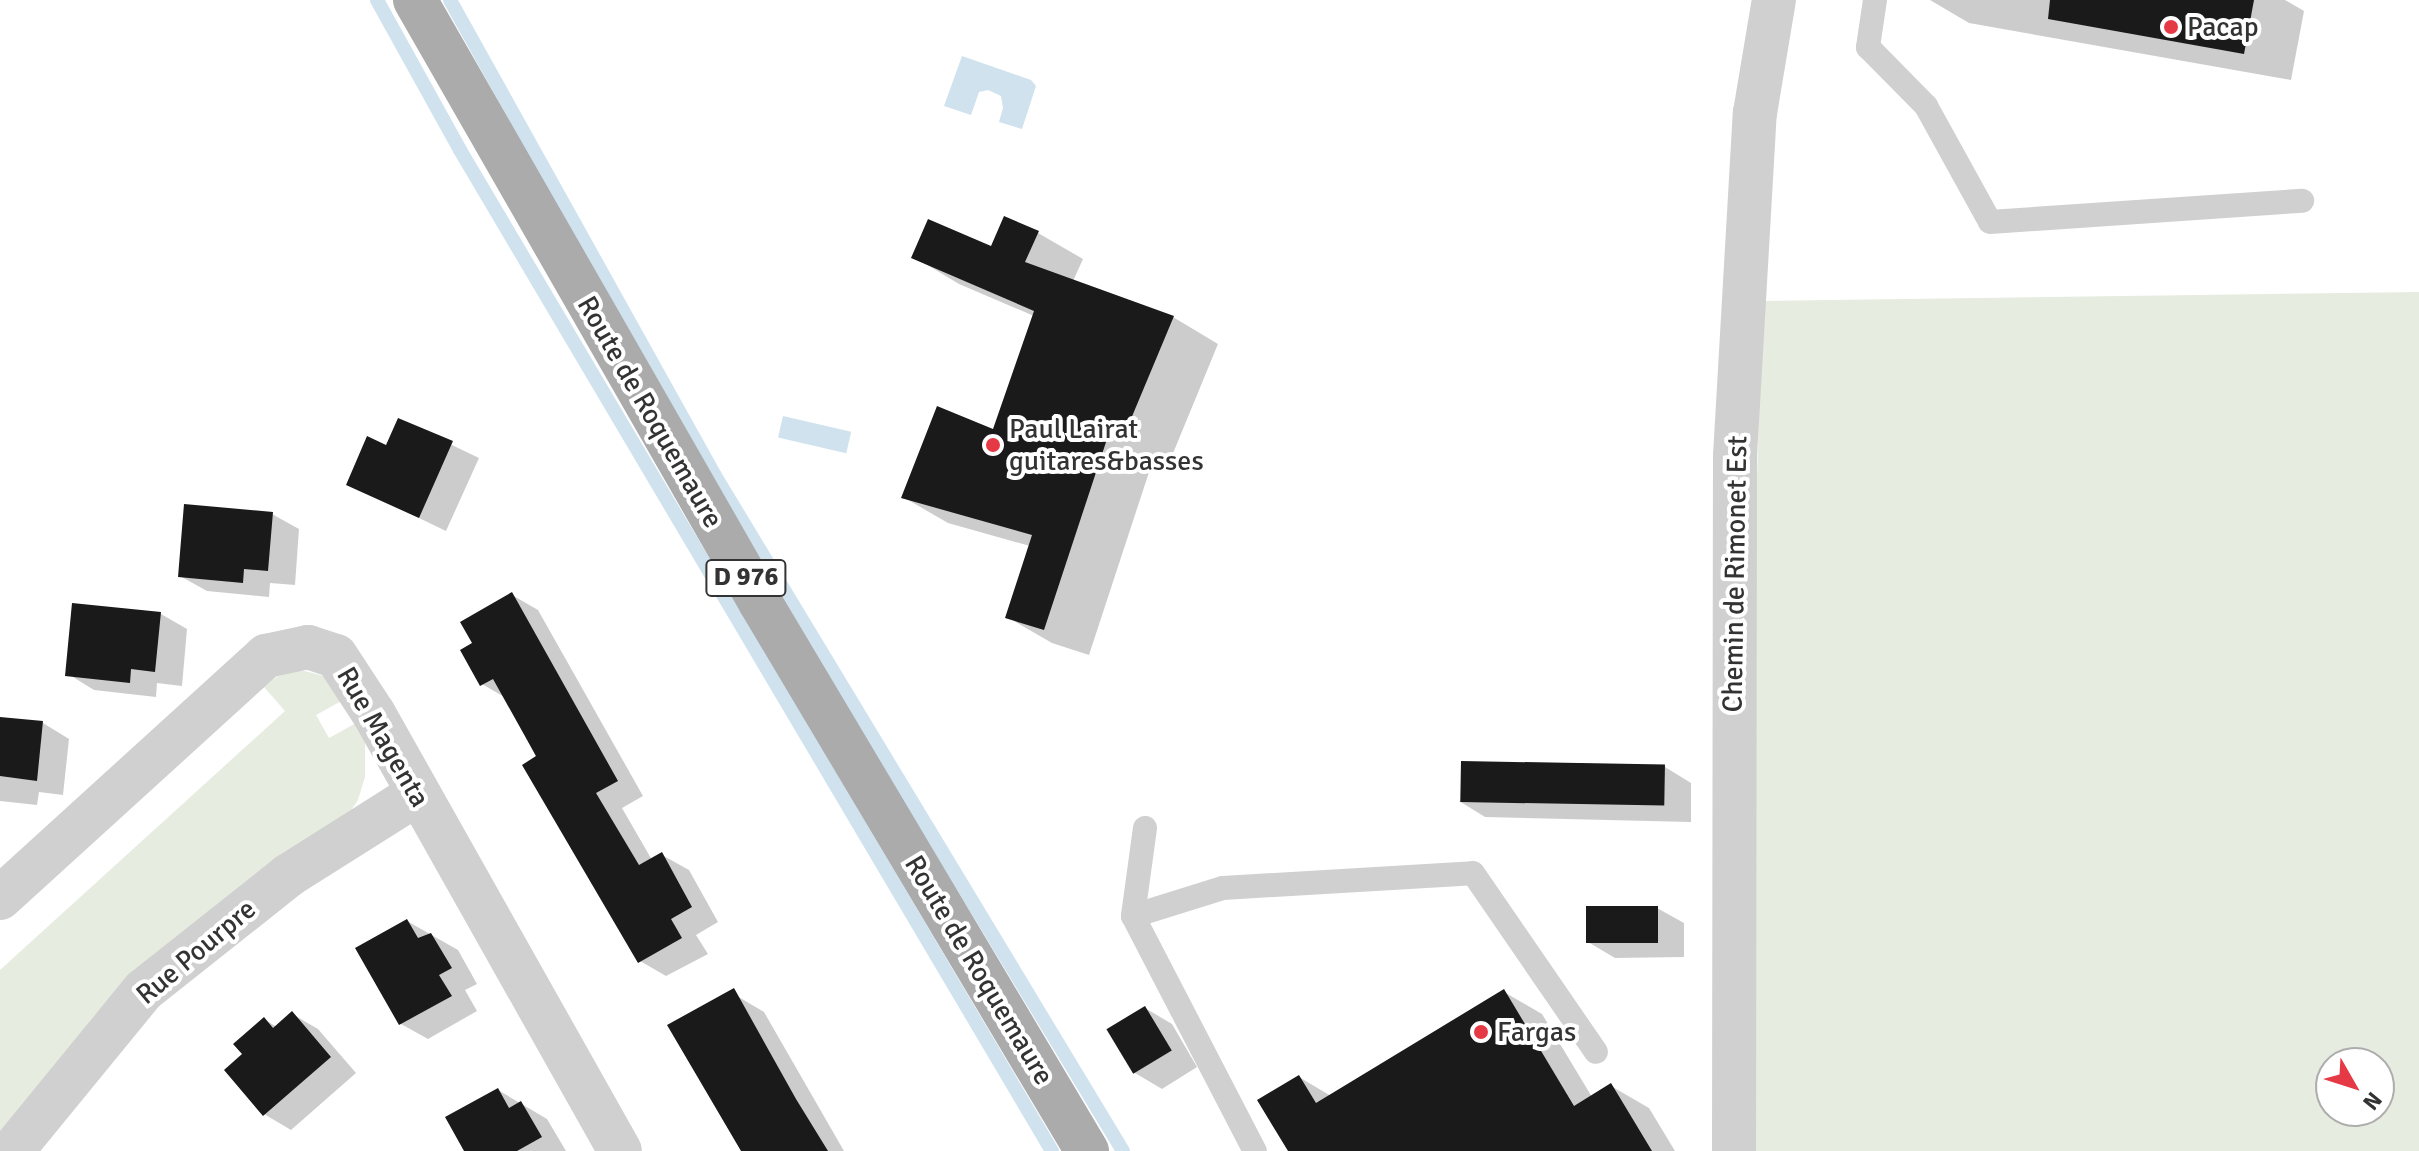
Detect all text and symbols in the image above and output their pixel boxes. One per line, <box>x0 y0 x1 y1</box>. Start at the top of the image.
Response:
place label: Pacap <box>2187 10 2259 44</box>
marker: Pacap <box>2162 18 2180 36</box>
street label: Route de Roquemaure <box>570 290 730 534</box>
place label: Paul Lairat guitares&basses <box>1009 412 1204 478</box>
street label: Chemin de Rimonet Est <box>1716 435 1754 713</box>
marker: Paul Lairat guitares&basses <box>984 436 1002 454</box>
road number: D 976 <box>704 556 788 600</box>
street label: Rue Magenta <box>329 661 437 813</box>
street label: Route de Roquemaure <box>897 849 1061 1091</box>
street label: Rue Pourpre <box>129 892 263 1012</box>
place label: Fargas <box>1497 1015 1576 1049</box>
marker: Fargas <box>1472 1023 1490 1041</box>
north arrow <box>2315 1047 2395 1127</box>
text: N <box>2357 1087 2388 1116</box>

